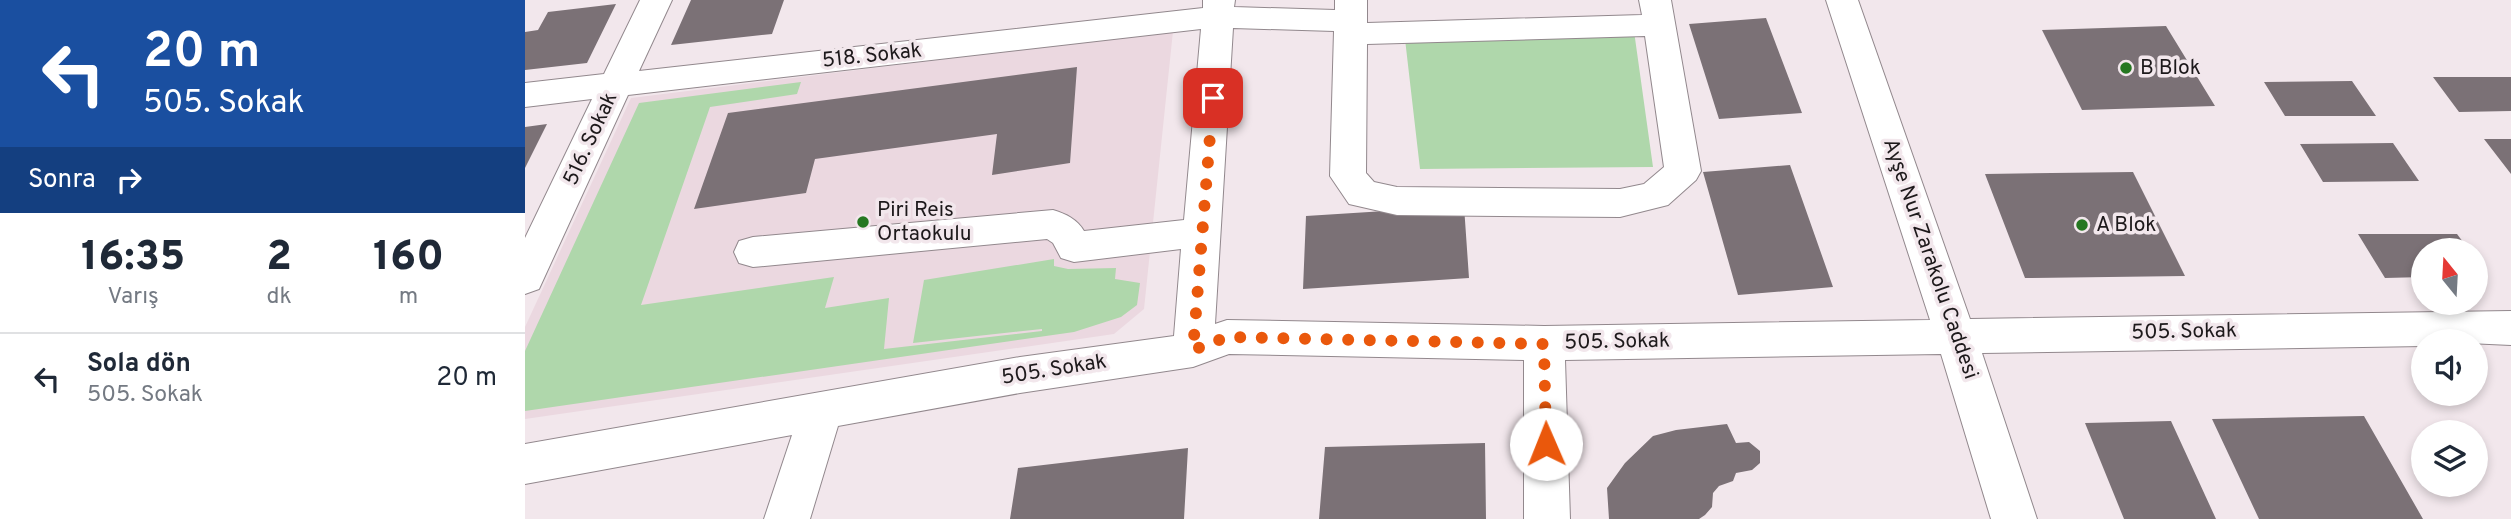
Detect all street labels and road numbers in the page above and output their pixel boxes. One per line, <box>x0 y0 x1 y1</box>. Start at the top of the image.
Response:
street label: 518. Sokak <box>821 37 923 75</box>
street label: 516. Sokak <box>558 88 624 190</box>
street label: Ayşe Nur Zarakolu Caddesi <box>1876 135 1984 383</box>
street label: 505. Sokak <box>2131 318 2237 346</box>
street label: 505. Sokak <box>1564 328 1670 356</box>
street label: 505. Sokak <box>1000 348 1108 392</box>

